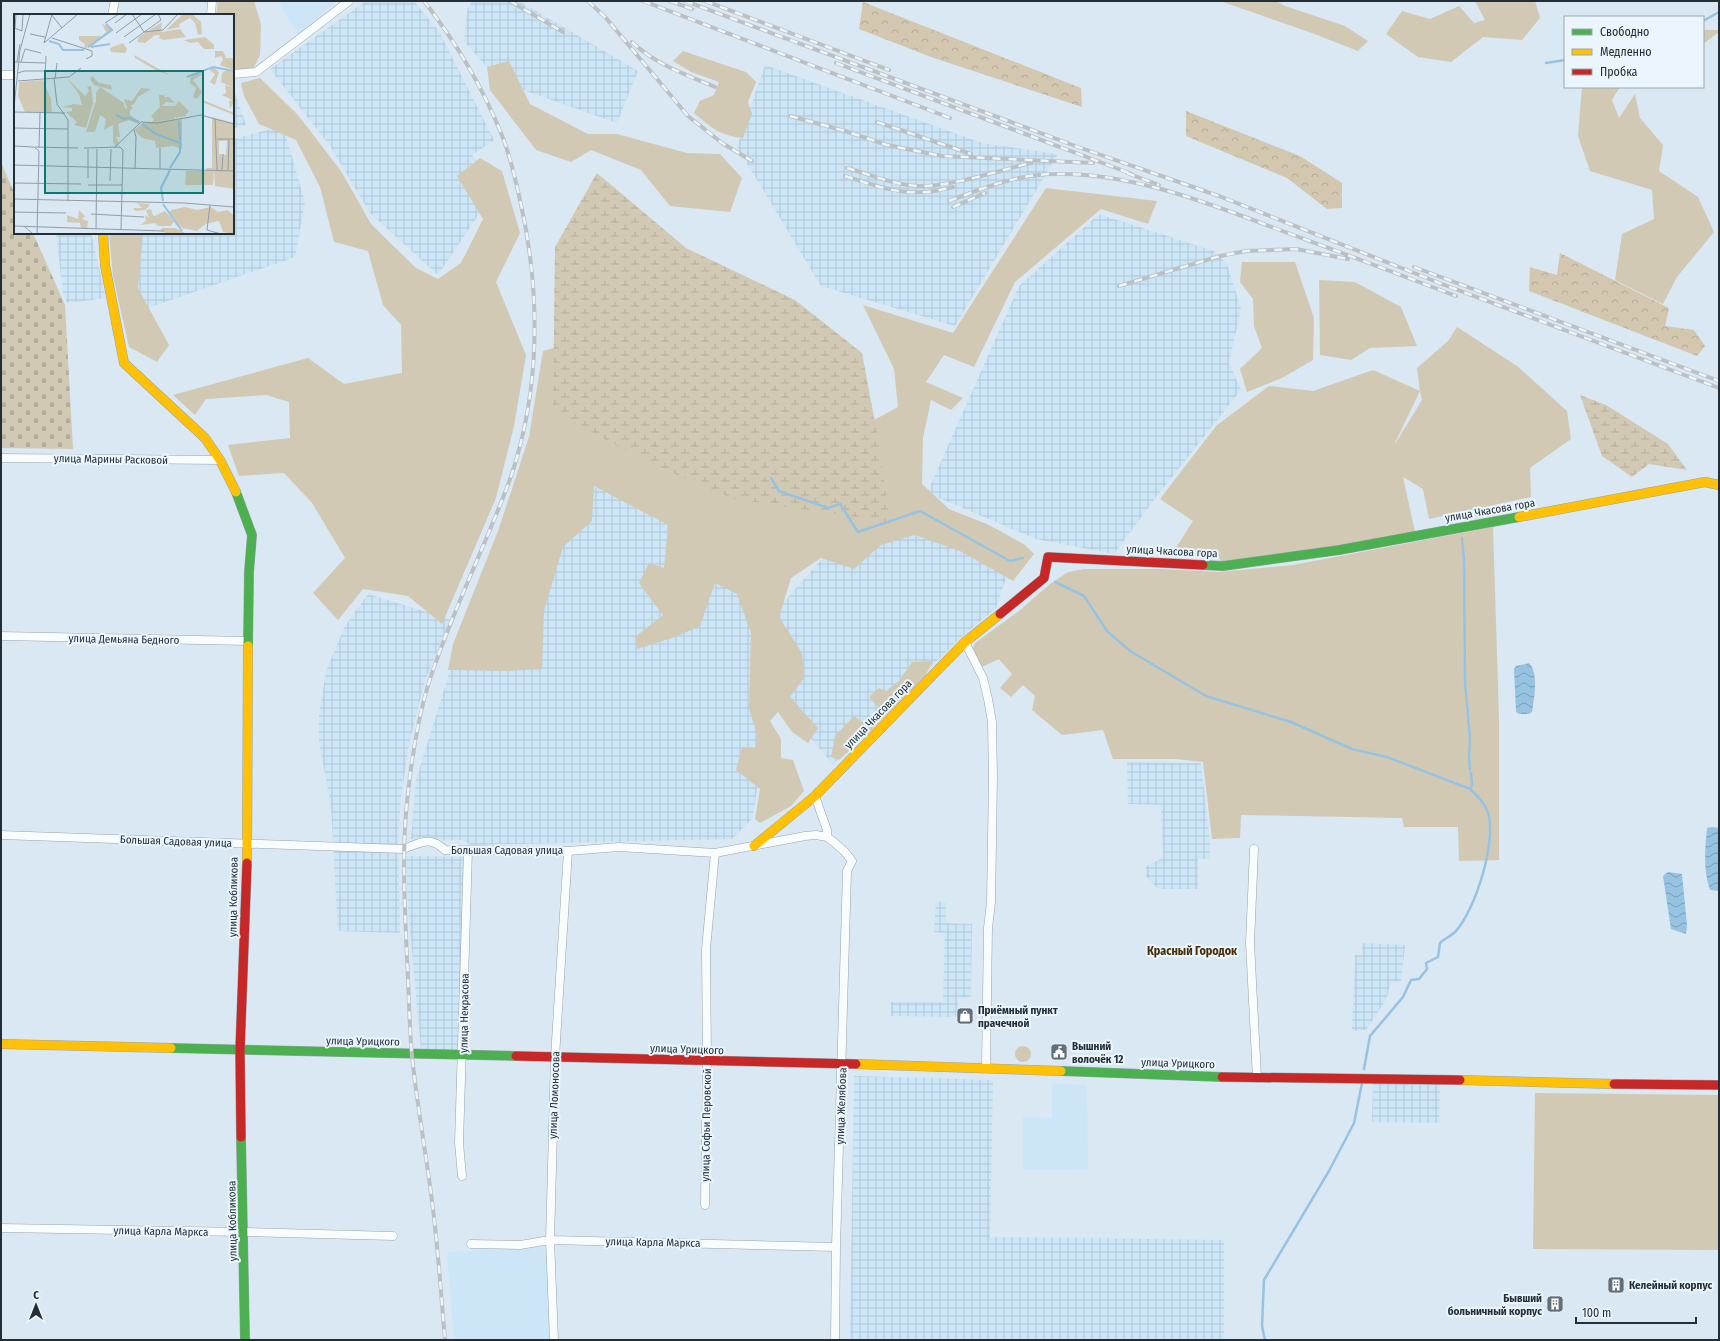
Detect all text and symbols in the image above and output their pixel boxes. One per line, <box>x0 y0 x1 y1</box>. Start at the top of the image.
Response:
inset map <box>14 14 234 234</box>
legend <box>1564 16 1704 88</box>
text: Свободно <box>1600 25 1649 39</box>
text: Медленно <box>1600 45 1652 59</box>
text: Пробка <box>1600 65 1638 79</box>
street label: улица Марины Расковой <box>54 452 168 467</box>
street label: улица Чкасова гора <box>1444 496 1536 525</box>
street label: улица Чкасова гора <box>1126 543 1218 560</box>
street label: улица Демьяна Бедного <box>68 632 180 647</box>
street label: улица Чкасова гора <box>842 677 915 752</box>
street label: Большая Садовая улица <box>120 833 232 850</box>
street label: Большая Садовая улица <box>451 844 563 857</box>
street label: улица Кобликова <box>226 857 241 937</box>
district label: Красный Городок <box>1147 944 1238 958</box>
street label: улица Некрасова <box>457 973 472 1053</box>
place label: Приёмный пункт прачечной <box>978 1004 1058 1030</box>
shop icon: Приёмный пункт прачечной <box>955 1006 975 1026</box>
street label: улица Урицкого <box>326 1034 400 1049</box>
place label: Вышний волочёк 12 <box>1072 1040 1123 1066</box>
street label: улица Урицкого <box>650 1042 724 1057</box>
public building icon: Вышний волочёк 12 <box>1049 1042 1069 1062</box>
street label: улица Ломоносова <box>546 1051 563 1139</box>
street label: улица Урицкого <box>1141 1056 1215 1071</box>
street label: улица Желябова <box>834 1067 849 1145</box>
street label: улица Софьи Перовской <box>699 1068 714 1182</box>
street label: улица Кобликова <box>225 1181 240 1261</box>
street label: улица Карла Маркса <box>113 1224 209 1239</box>
street label: улица Карла Маркса <box>605 1235 701 1250</box>
building icon: Келейный корпус <box>1606 1275 1626 1295</box>
place label: Келейный корпус <box>1629 1279 1713 1292</box>
north arrow <box>16 1285 56 1325</box>
text: С <box>33 1289 39 1302</box>
place label: Бывший больничный корпус <box>1448 1292 1542 1318</box>
building icon: Бывший больничный корпус <box>1545 1294 1565 1314</box>
scale bar <box>1576 1299 1696 1325</box>
text: 100 m <box>1582 1306 1611 1320</box>

